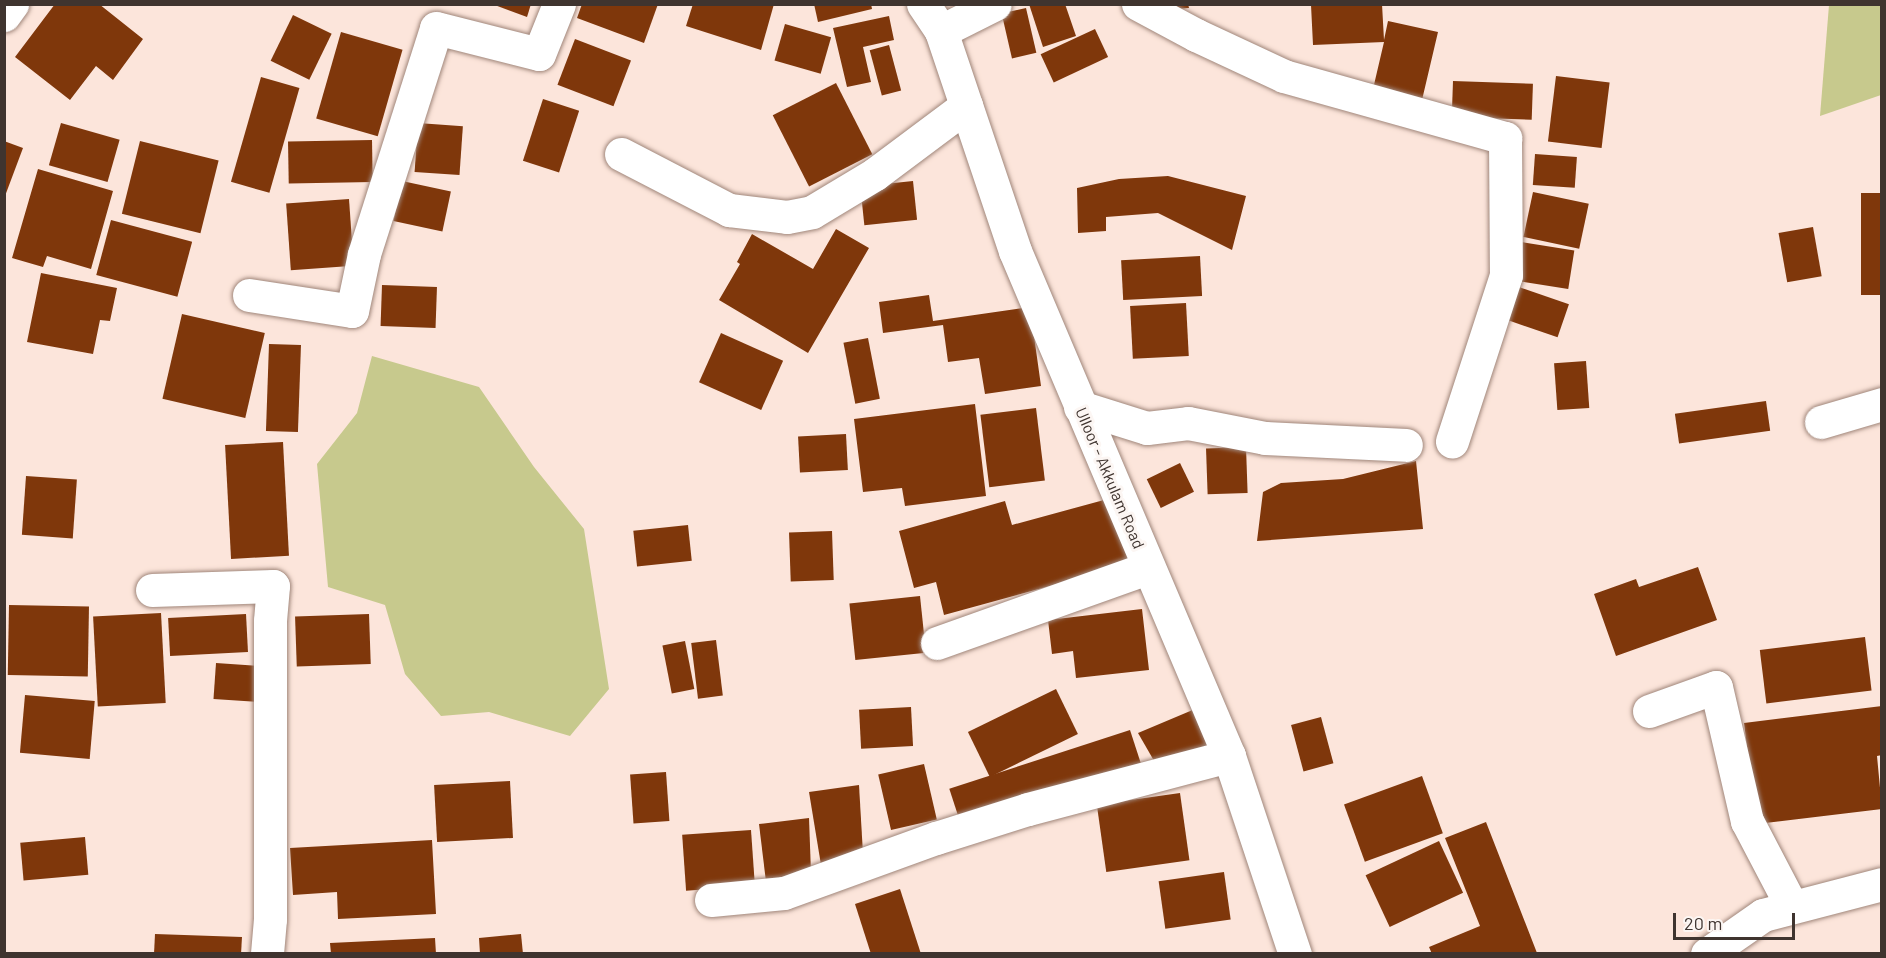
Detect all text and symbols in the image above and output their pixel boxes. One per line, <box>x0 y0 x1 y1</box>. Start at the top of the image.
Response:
street label: Ulloor - Akkulam Road <box>1072 404 1148 552</box>
scale bar <box>1676 901 1798 939</box>
text: 20 m <box>1684 912 1722 934</box>

